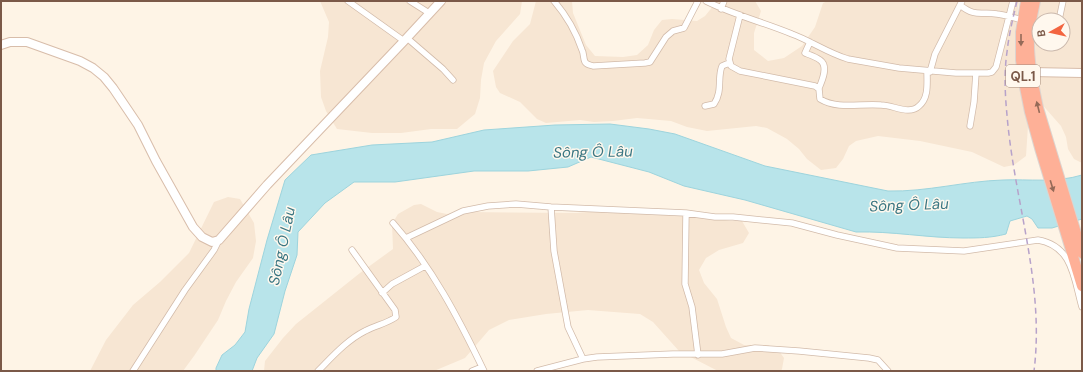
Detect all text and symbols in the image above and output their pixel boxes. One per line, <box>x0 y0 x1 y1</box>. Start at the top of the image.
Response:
north arrow <box>1031 12 1071 52</box>
text: B <box>1034 29 1049 38</box>
one-way arrow <box>1018 34 1024 47</box>
road number: QL.1 <box>1006 65 1040 87</box>
one-way arrow <box>1035 101 1041 114</box>
water label: Sông Ô Lâu <box>553 141 633 163</box>
one-way arrow <box>1049 180 1055 192</box>
water label: Sông Ô Lâu <box>869 194 949 216</box>
water label: Sông Ô Lâu <box>264 205 300 287</box>

